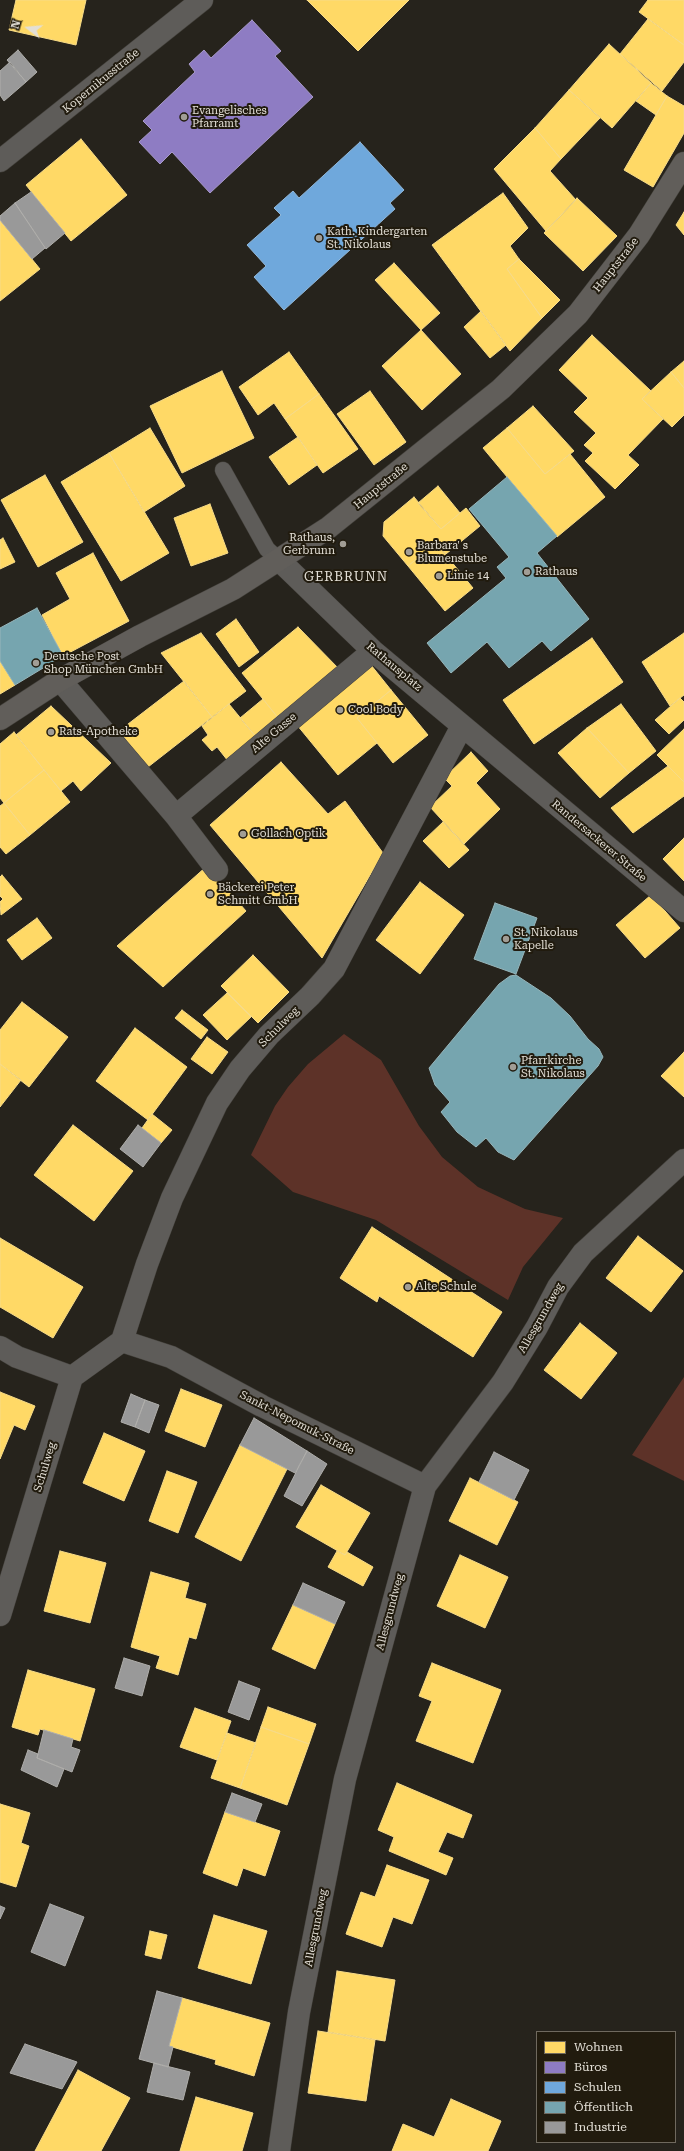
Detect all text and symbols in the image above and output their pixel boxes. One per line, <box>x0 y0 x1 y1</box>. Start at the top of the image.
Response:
north arrow <box>8 8 48 48</box>
text: N <box>9 19 23 30</box>
street label: Kopernikusstraße <box>60 46 142 116</box>
place label: Evangelisches Pfarramt <box>192 104 267 130</box>
marker: Evangelisches Pfarramt <box>179 112 189 122</box>
place label: Kath. Kindergarten St. Nikolaus <box>327 225 427 251</box>
marker: Kath. Kindergarten St. Nikolaus <box>314 233 324 243</box>
street label: Hauptstraße <box>591 235 641 295</box>
street label: Hauptstraße <box>351 460 411 512</box>
place label: Rathaus, Gerbrunn <box>283 531 335 557</box>
marker: Rathaus, Gerbrunn <box>338 539 348 549</box>
place label: Barbara' s Blumenstube <box>417 539 487 565</box>
marker: Barbara' s Blumenstube <box>404 547 414 557</box>
place label: Rathaus <box>535 565 578 579</box>
marker: Rathaus <box>522 567 532 577</box>
district label: GERBRUNN <box>304 569 388 585</box>
place label: Linie 14 <box>447 569 489 583</box>
marker: Linie 14 <box>434 571 444 581</box>
street label: Rathausplatz <box>364 640 424 694</box>
place label: Deutsche Post Shop München GmbH <box>44 650 163 676</box>
marker: Deutsche Post Shop München GmbH <box>31 658 41 668</box>
place label: Cool Body <box>348 703 403 717</box>
marker: Cool Body <box>335 705 345 715</box>
street label: Alte Gasse <box>249 710 299 756</box>
place label: Rats-Apotheke <box>59 725 138 739</box>
marker: Rats-Apotheke <box>46 727 56 737</box>
street label: Randersackerer Straße <box>549 797 649 885</box>
place label: Gollach Optik <box>251 827 326 841</box>
marker: Gollach Optik <box>238 829 248 839</box>
place label: Bäckerei Peter Schmitt GmbH <box>218 881 298 907</box>
marker: Bäckerei Peter Schmitt GmbH <box>205 889 215 899</box>
place label: St. Nikolaus Kapelle <box>514 926 578 952</box>
marker: St. Nikolaus Kapelle <box>501 934 511 944</box>
street label: Schulweg <box>256 1004 302 1050</box>
place label: Pfarrkirche St. Nikolaus <box>521 1054 585 1080</box>
marker: Pfarrkirche St. Nikolaus <box>508 1062 518 1072</box>
place label: Alte Schule <box>416 1280 477 1294</box>
street label: Allesgrundweg <box>516 1281 566 1355</box>
marker: Alte Schule <box>403 1282 413 1292</box>
street label: Sankt-Nepomuk-Straße <box>238 1388 356 1458</box>
street label: Schulweg <box>31 1440 59 1494</box>
street label: Allesgrundweg <box>373 1572 407 1652</box>
street label: Allesgrundweg <box>302 1888 330 1968</box>
legend <box>536 2031 676 2143</box>
text: Wohnen <box>574 2040 623 2054</box>
text: Büros <box>574 2060 607 2074</box>
text: Schulen <box>574 2080 622 2094</box>
text: Öffentlich <box>574 2100 633 2114</box>
text: Industrie <box>574 2120 627 2134</box>

